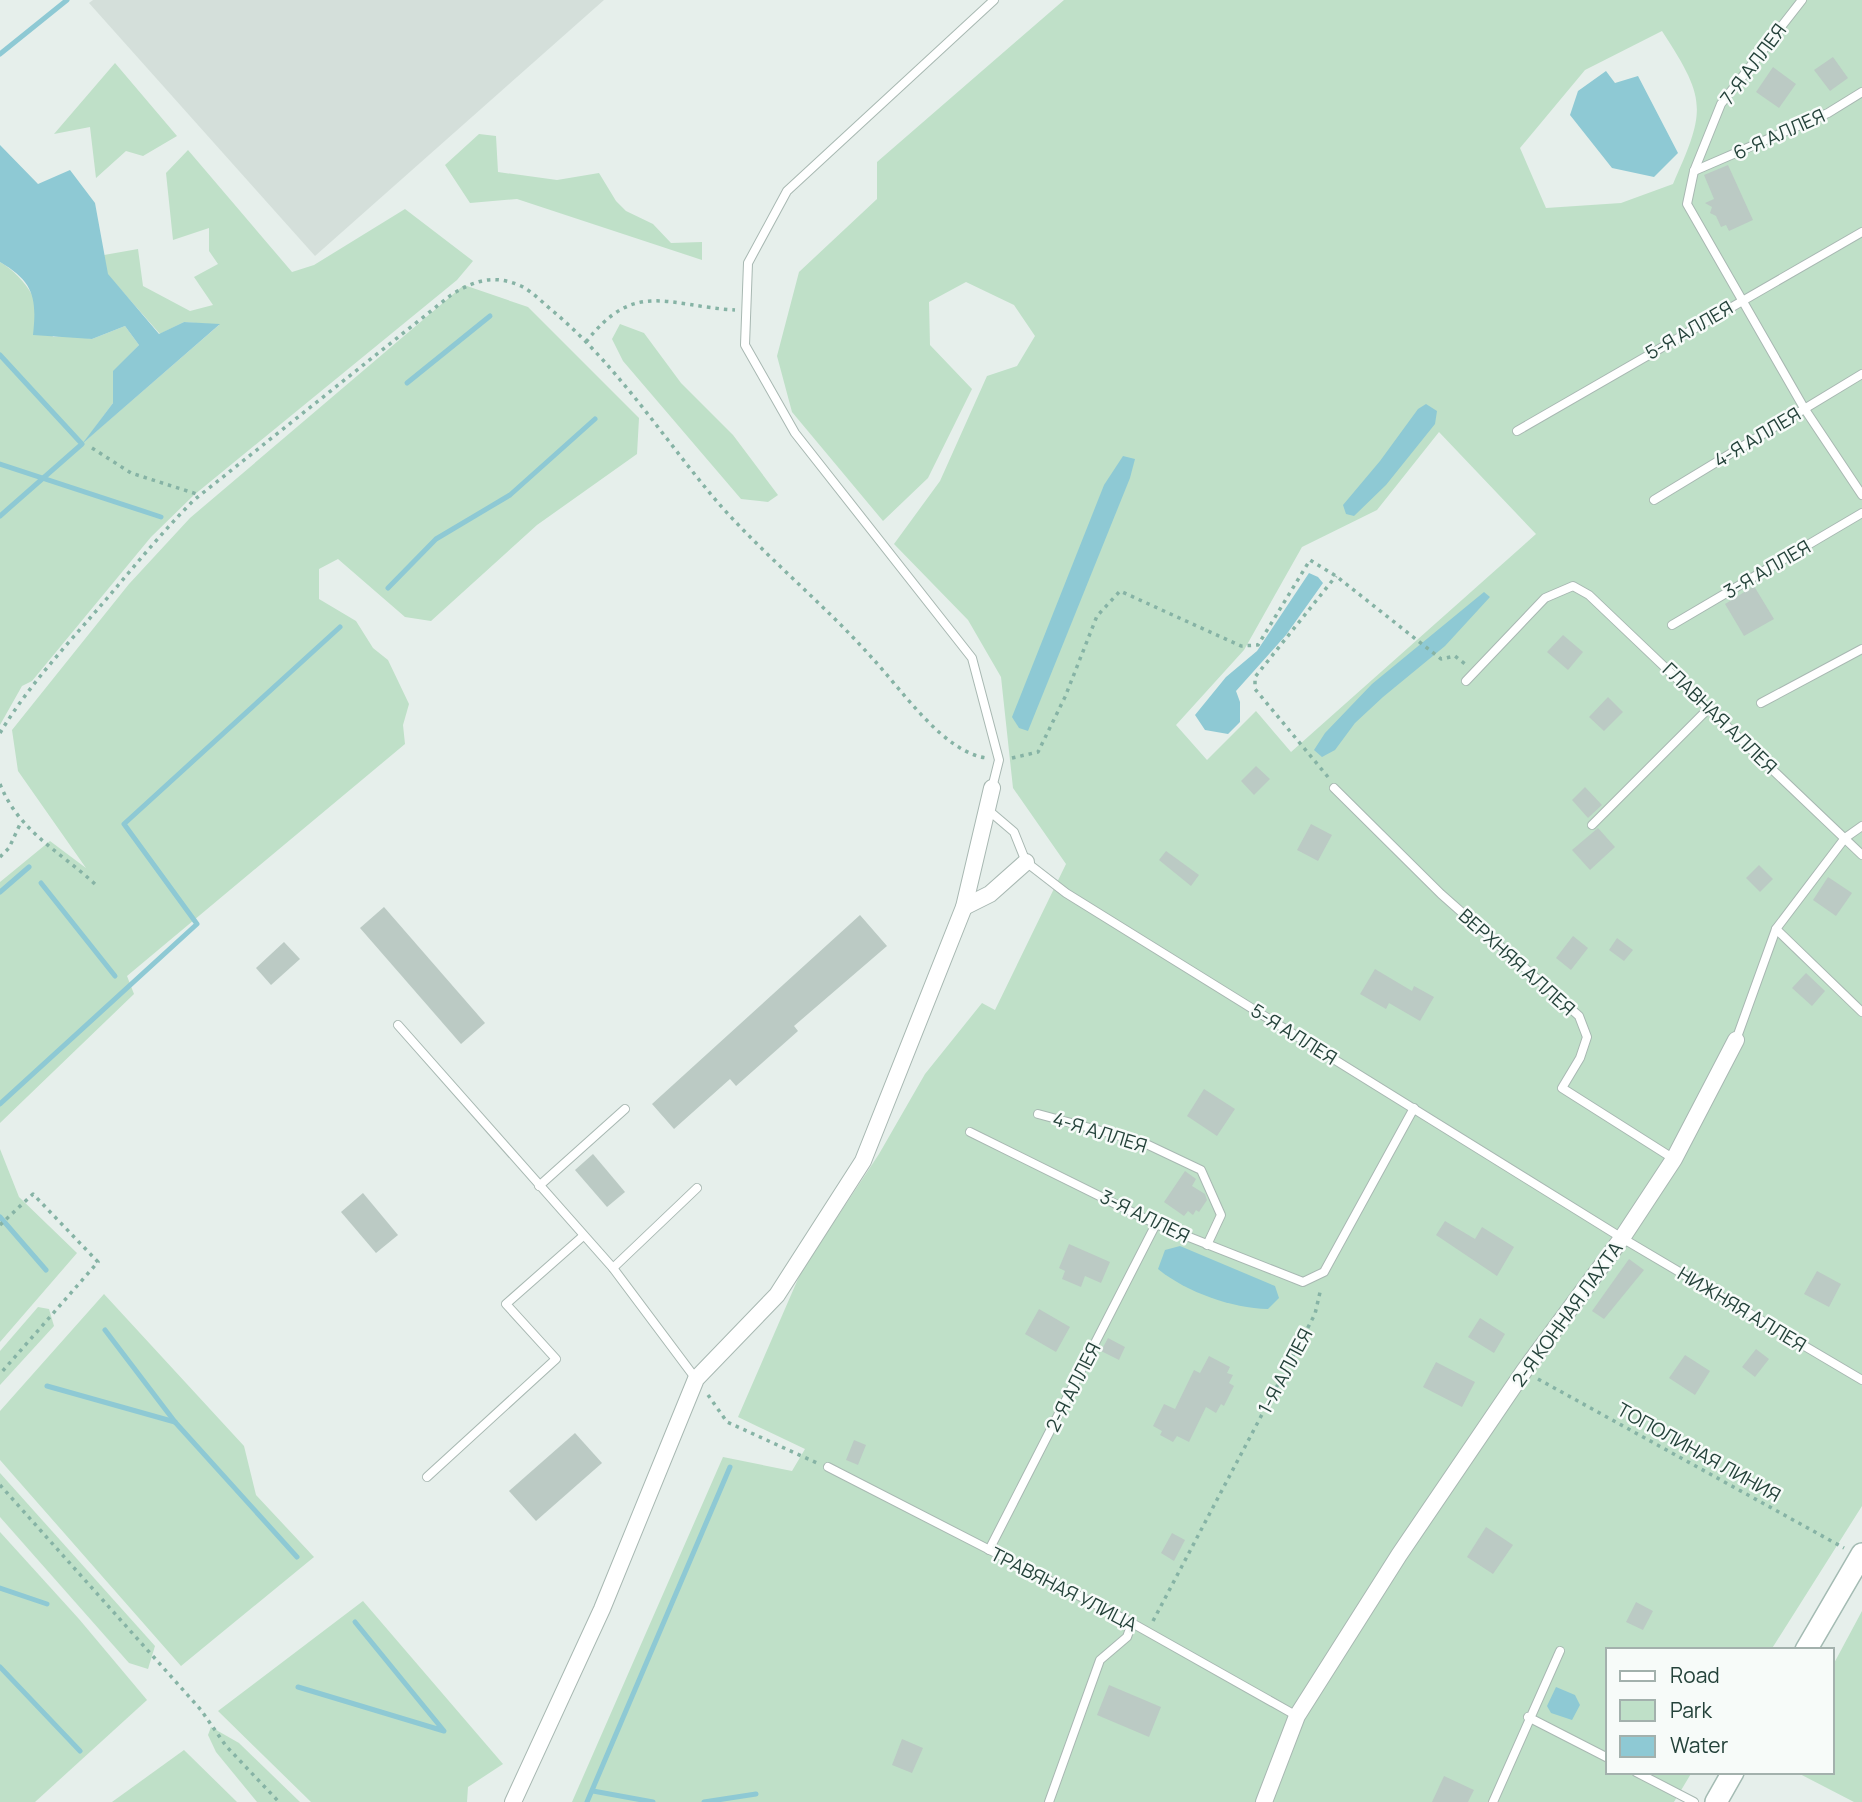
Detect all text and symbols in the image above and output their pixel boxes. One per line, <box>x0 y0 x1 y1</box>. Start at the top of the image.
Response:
street label: 7-Я АЛЛЕЯ <box>1714 18 1792 110</box>
street label: 6-Я АЛЛЕЯ <box>1729 102 1829 166</box>
street label: 5-Я АЛЛЕЯ <box>1641 295 1737 365</box>
street label: 4-Я АЛЛЕЯ <box>1709 401 1805 473</box>
street label: 3-Я АЛЛЕЯ <box>1719 534 1815 604</box>
street label: ГЛАВНАЯ АЛЛЕЯ <box>1657 657 1783 779</box>
street label: ВЕРХНЯЯ АЛЛЕЯ <box>1453 903 1581 1021</box>
street label: 5-Я АЛЛЕЯ <box>1246 997 1342 1071</box>
street label: 4-Я АЛЛЕЯ <box>1050 1105 1150 1159</box>
street label: 3-Я АЛЛЕЯ <box>1096 1183 1194 1249</box>
street label: 2-Я КОННАЯ ЛАХТА <box>1506 1236 1628 1392</box>
street label: НИЖНЯЯ АЛЛЕЯ <box>1673 1260 1811 1358</box>
street label: 1-Я АЛЛЕЯ <box>1252 1324 1318 1418</box>
street label: 2-Я АЛЛЕЯ <box>1039 1338 1107 1436</box>
street label: ТОПОЛИНАЯ ЛИНИЯ <box>1613 1396 1785 1508</box>
street label: ТРАВЯНАЯ УЛИЦА <box>986 1541 1142 1637</box>
legend <box>1606 1648 1834 1774</box>
text: Road <box>1670 1661 1720 1689</box>
text: Park <box>1670 1696 1712 1724</box>
text: Water <box>1670 1731 1729 1759</box>

